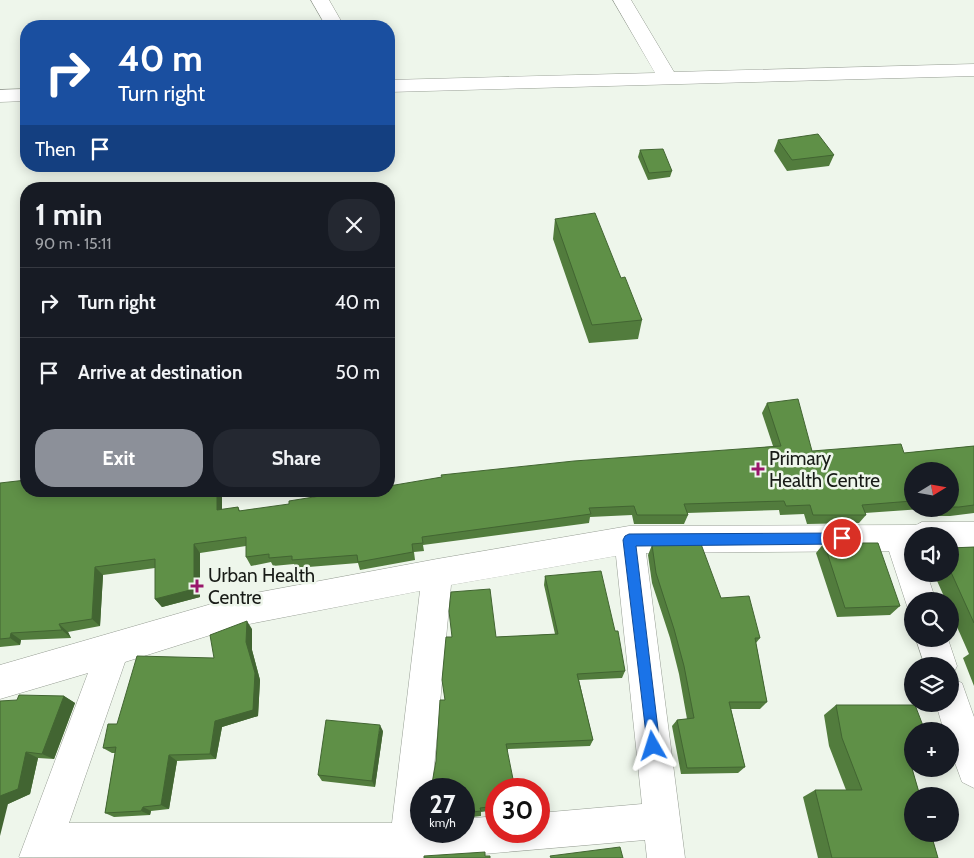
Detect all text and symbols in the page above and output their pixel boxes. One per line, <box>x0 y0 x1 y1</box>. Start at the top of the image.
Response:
text: 40 m <box>118 37 203 80</box>
icon: right <box>35 40 100 105</box>
text: Turn right <box>118 80 205 107</box>
icon: arrive <box>86 135 114 163</box>
text: Then <box>35 138 76 161</box>
text: 1 min <box>35 196 103 233</box>
button: close <box>328 199 380 251</box>
text: 90 m · 15:11 <box>35 234 112 253</box>
icon: right <box>35 289 63 317</box>
text: Turn right <box>78 291 156 314</box>
text: 40 m <box>335 291 380 314</box>
icon: arrive <box>35 359 63 387</box>
text: Arrive at destination <box>78 361 242 384</box>
text: 50 m <box>336 361 380 384</box>
button: Exit <box>35 429 203 487</box>
button: Share <box>213 429 380 487</box>
place label: Primary Health Centre <box>769 447 880 492</box>
marker: Primary Health Centre <box>751 462 765 476</box>
north arrow <box>904 462 959 518</box>
map controls <box>904 462 959 842</box>
pin <box>821 517 863 559</box>
icon: arrive <box>828 524 856 552</box>
button: sound <box>904 527 959 582</box>
place label: Urban Health Centre <box>208 564 315 609</box>
marker: Urban Health Centre <box>190 579 204 593</box>
button: search <box>904 592 959 647</box>
button: layers <box>904 657 959 712</box>
position arrow <box>626 719 678 771</box>
button: + <box>904 722 959 777</box>
speed limit sign: 30 <box>485 778 550 843</box>
button: − <box>904 787 959 842</box>
text: 27 <box>430 789 455 819</box>
text: km/h <box>429 815 456 830</box>

